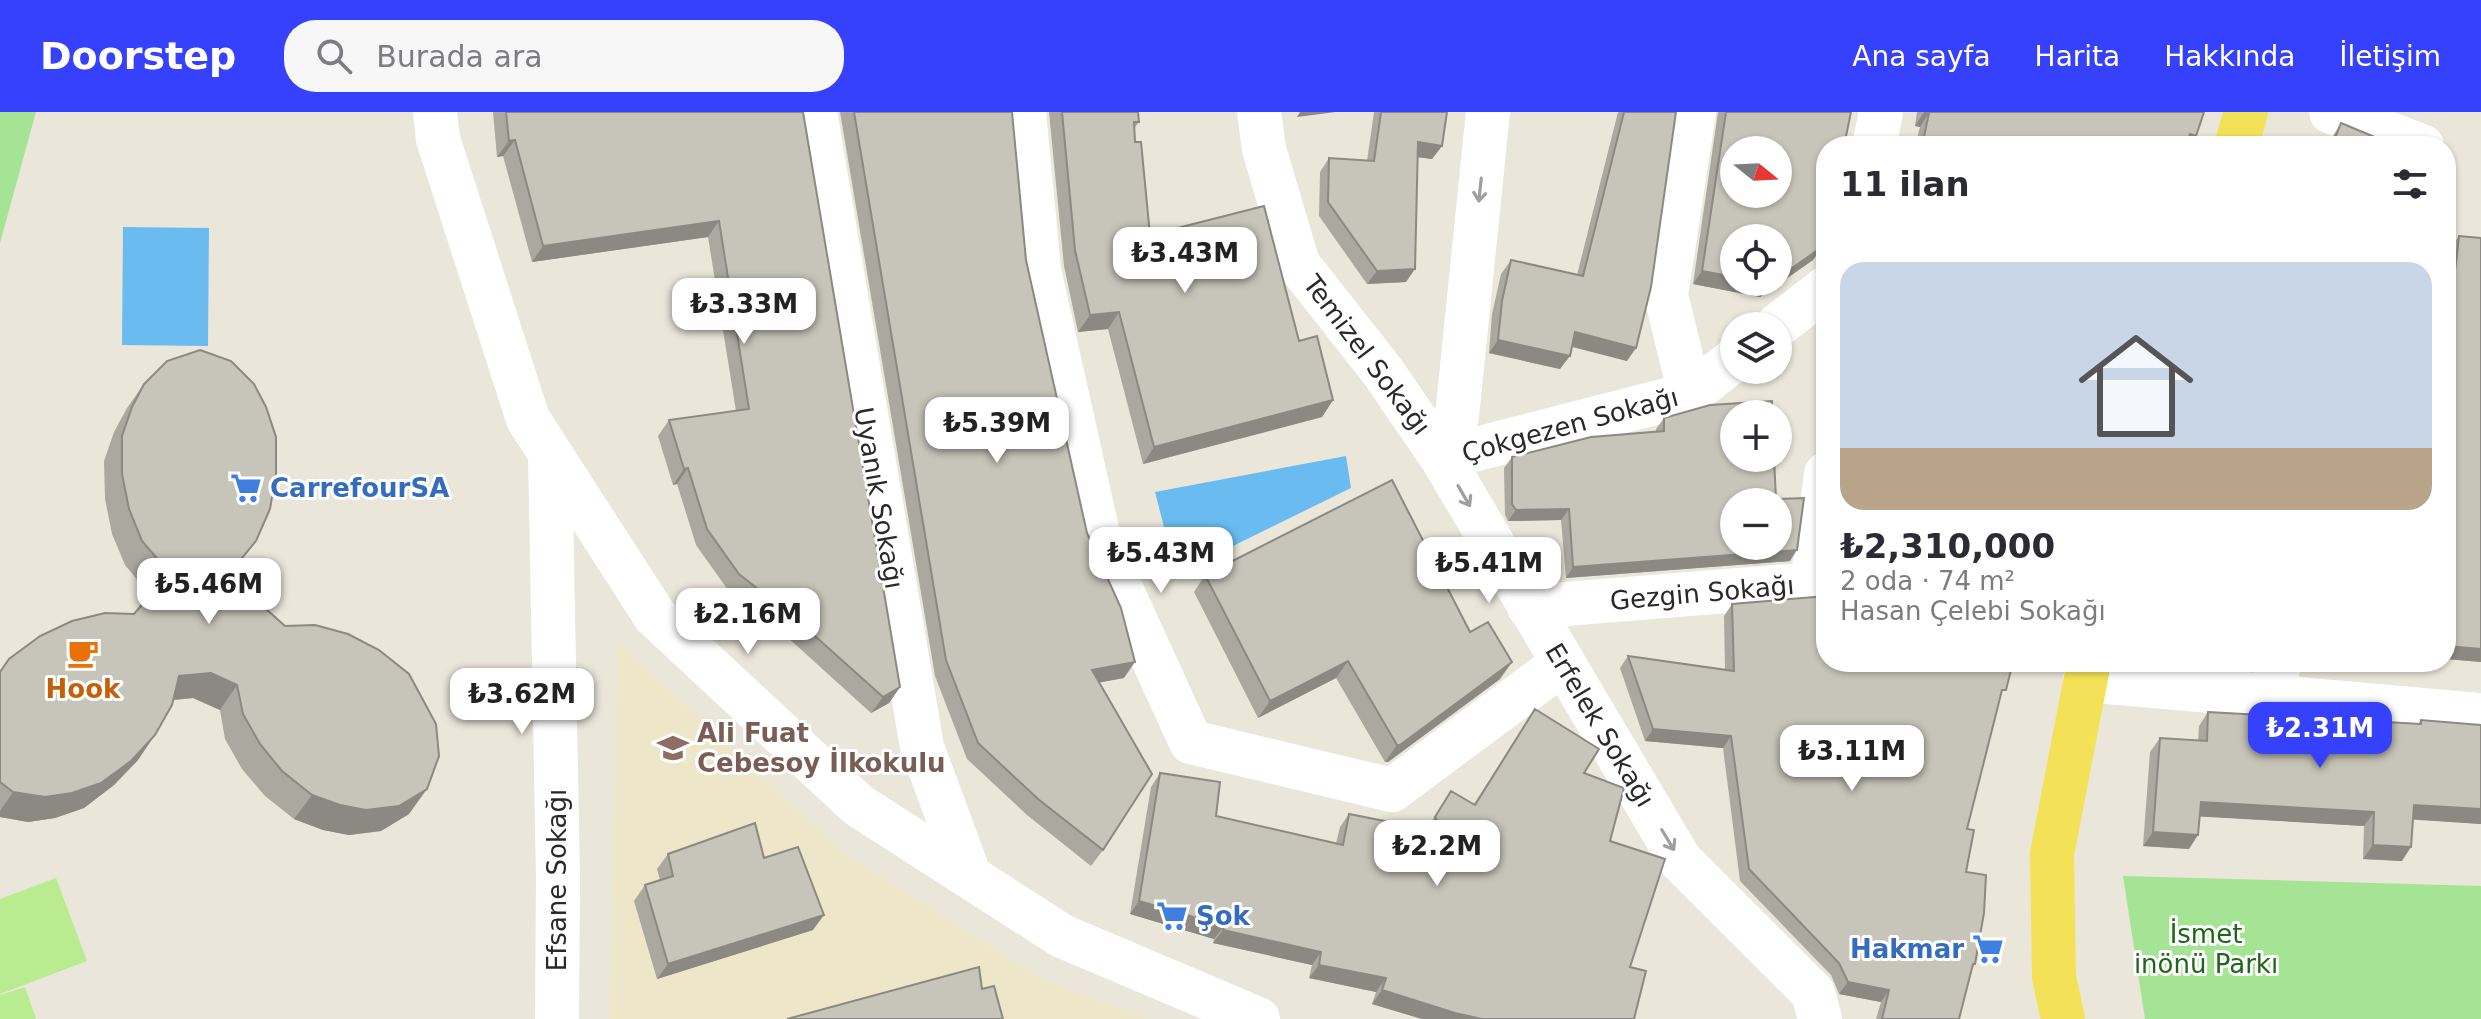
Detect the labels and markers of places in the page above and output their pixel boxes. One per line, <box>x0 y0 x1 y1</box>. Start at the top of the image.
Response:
pin: ₺3.43M <box>1120 227 1250 295</box>
pin: ₺3.33M <box>679 278 809 346</box>
pin: ₺5.39M <box>932 397 1062 465</box>
supermarket icon: CarrefourSA <box>229 471 263 505</box>
place label: CarrefourSA <box>270 473 449 503</box>
pin: ₺5.43M <box>1096 527 1226 595</box>
pin: ₺5.41M <box>1424 537 1554 605</box>
pin: ₺5.46M <box>144 558 274 626</box>
pin: ₺2.16M <box>683 588 813 656</box>
cafe icon: Hook <box>66 636 100 670</box>
pin: ₺3.62M <box>457 668 587 736</box>
place label: Hook <box>46 674 121 704</box>
pin: ₺2.31M <box>2255 702 2385 770</box>
place label: Ali Fuat Cebesoy İlkokulu <box>697 718 946 778</box>
pin: ₺3.11M <box>1787 725 1917 793</box>
school or university icon: Ali Fuat Cebesoy İlkokulu <box>656 731 690 765</box>
pin: ₺2.2M <box>1381 820 1493 888</box>
supermarket icon: Şok <box>1155 899 1189 933</box>
place label: Şok <box>1196 901 1251 931</box>
supermarket icon: Hakmar <box>1971 932 2005 966</box>
place label: Hakmar <box>1850 934 1964 964</box>

